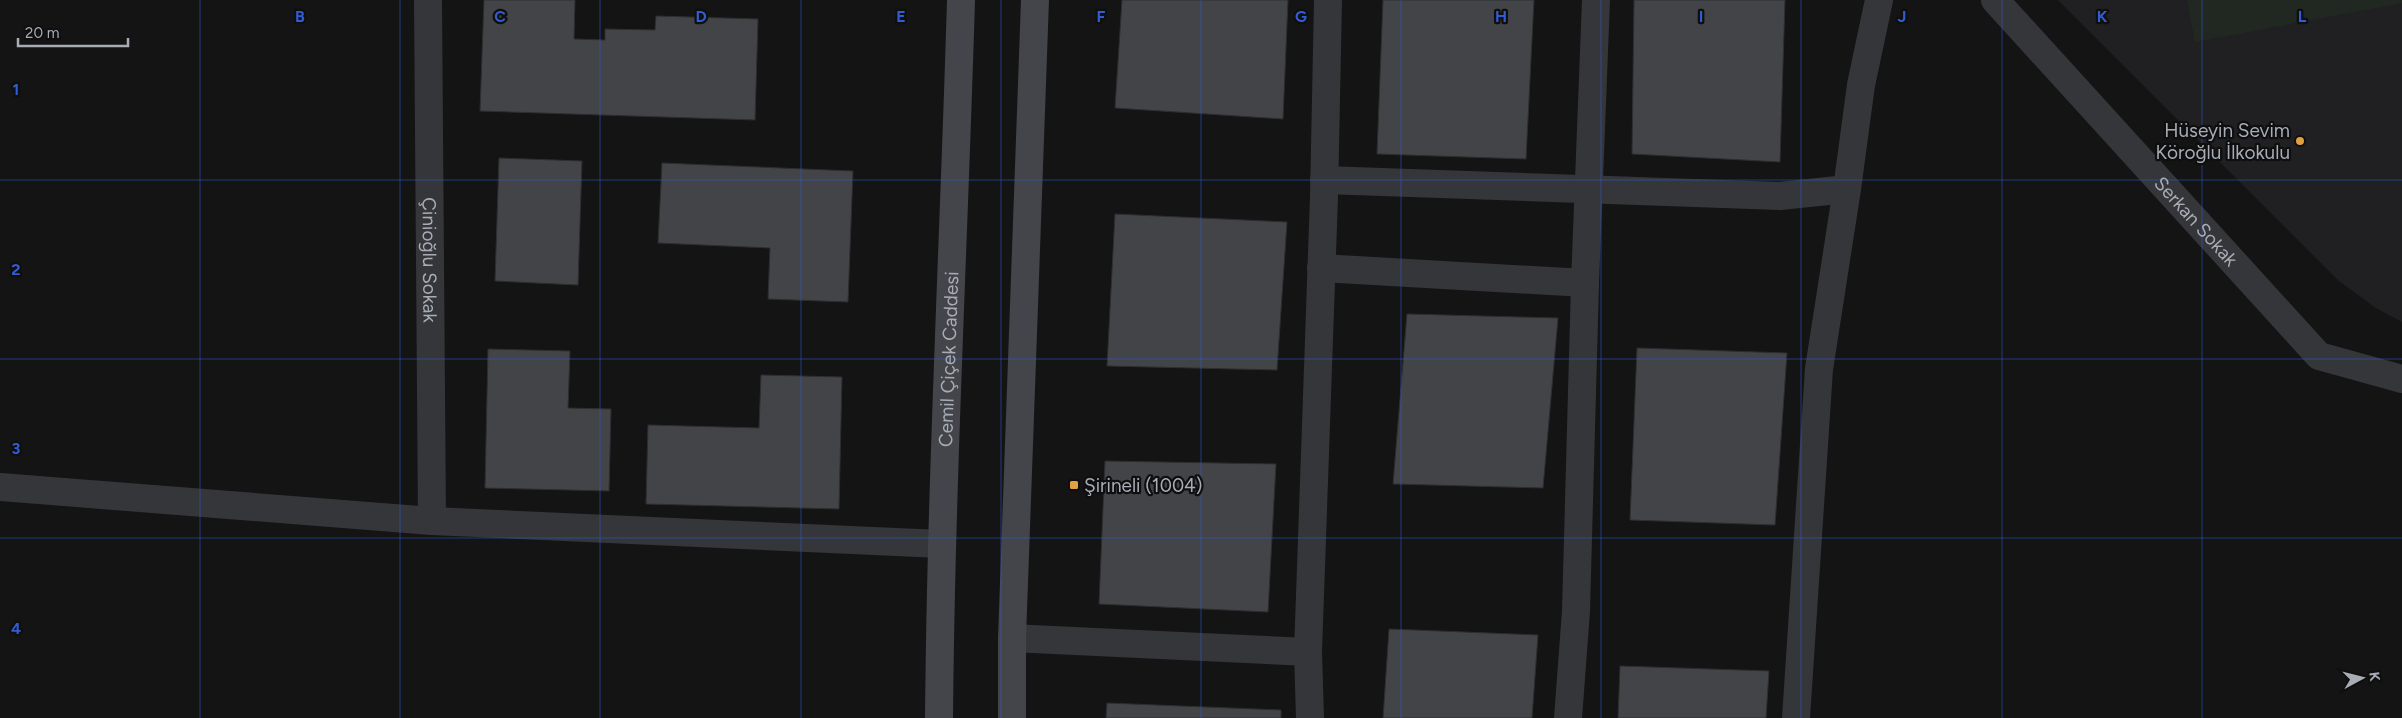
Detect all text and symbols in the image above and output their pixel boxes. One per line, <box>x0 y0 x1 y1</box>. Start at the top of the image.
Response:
text: B <box>295 7 305 26</box>
text: C <box>494 7 506 26</box>
text: D <box>695 7 707 26</box>
text: E <box>896 7 906 26</box>
text: F <box>1097 7 1106 26</box>
text: G <box>1295 7 1307 26</box>
text: H <box>1495 7 1507 26</box>
text: I <box>1699 7 1703 26</box>
text: J <box>1898 7 1906 26</box>
text: K <box>2097 7 2108 26</box>
text: L <box>2298 7 2307 26</box>
scale bar <box>18 15 128 47</box>
text: 20 m <box>25 24 59 42</box>
text: 1 <box>13 80 19 99</box>
place label: Hüseyin Sevim Köroğlu İlkokulu <box>2156 119 2290 164</box>
marker: Hüseyin Sevim Köroğlu İlkokulu <box>2294 135 2306 147</box>
street label: Serkan Sokak <box>2149 172 2243 272</box>
street label: Çinioğlu Sokak <box>418 197 441 324</box>
text: 2 <box>11 260 21 279</box>
street label: Cemil Çiçek Caddesi <box>934 271 963 447</box>
text: 3 <box>12 439 21 458</box>
place label: Şirineli (1004) <box>1084 474 1203 497</box>
marker: Şirineli (1004) <box>1068 479 1080 491</box>
text: 4 <box>11 619 21 638</box>
north arrow <box>2337 653 2387 703</box>
text: K <box>2365 671 2383 683</box>

